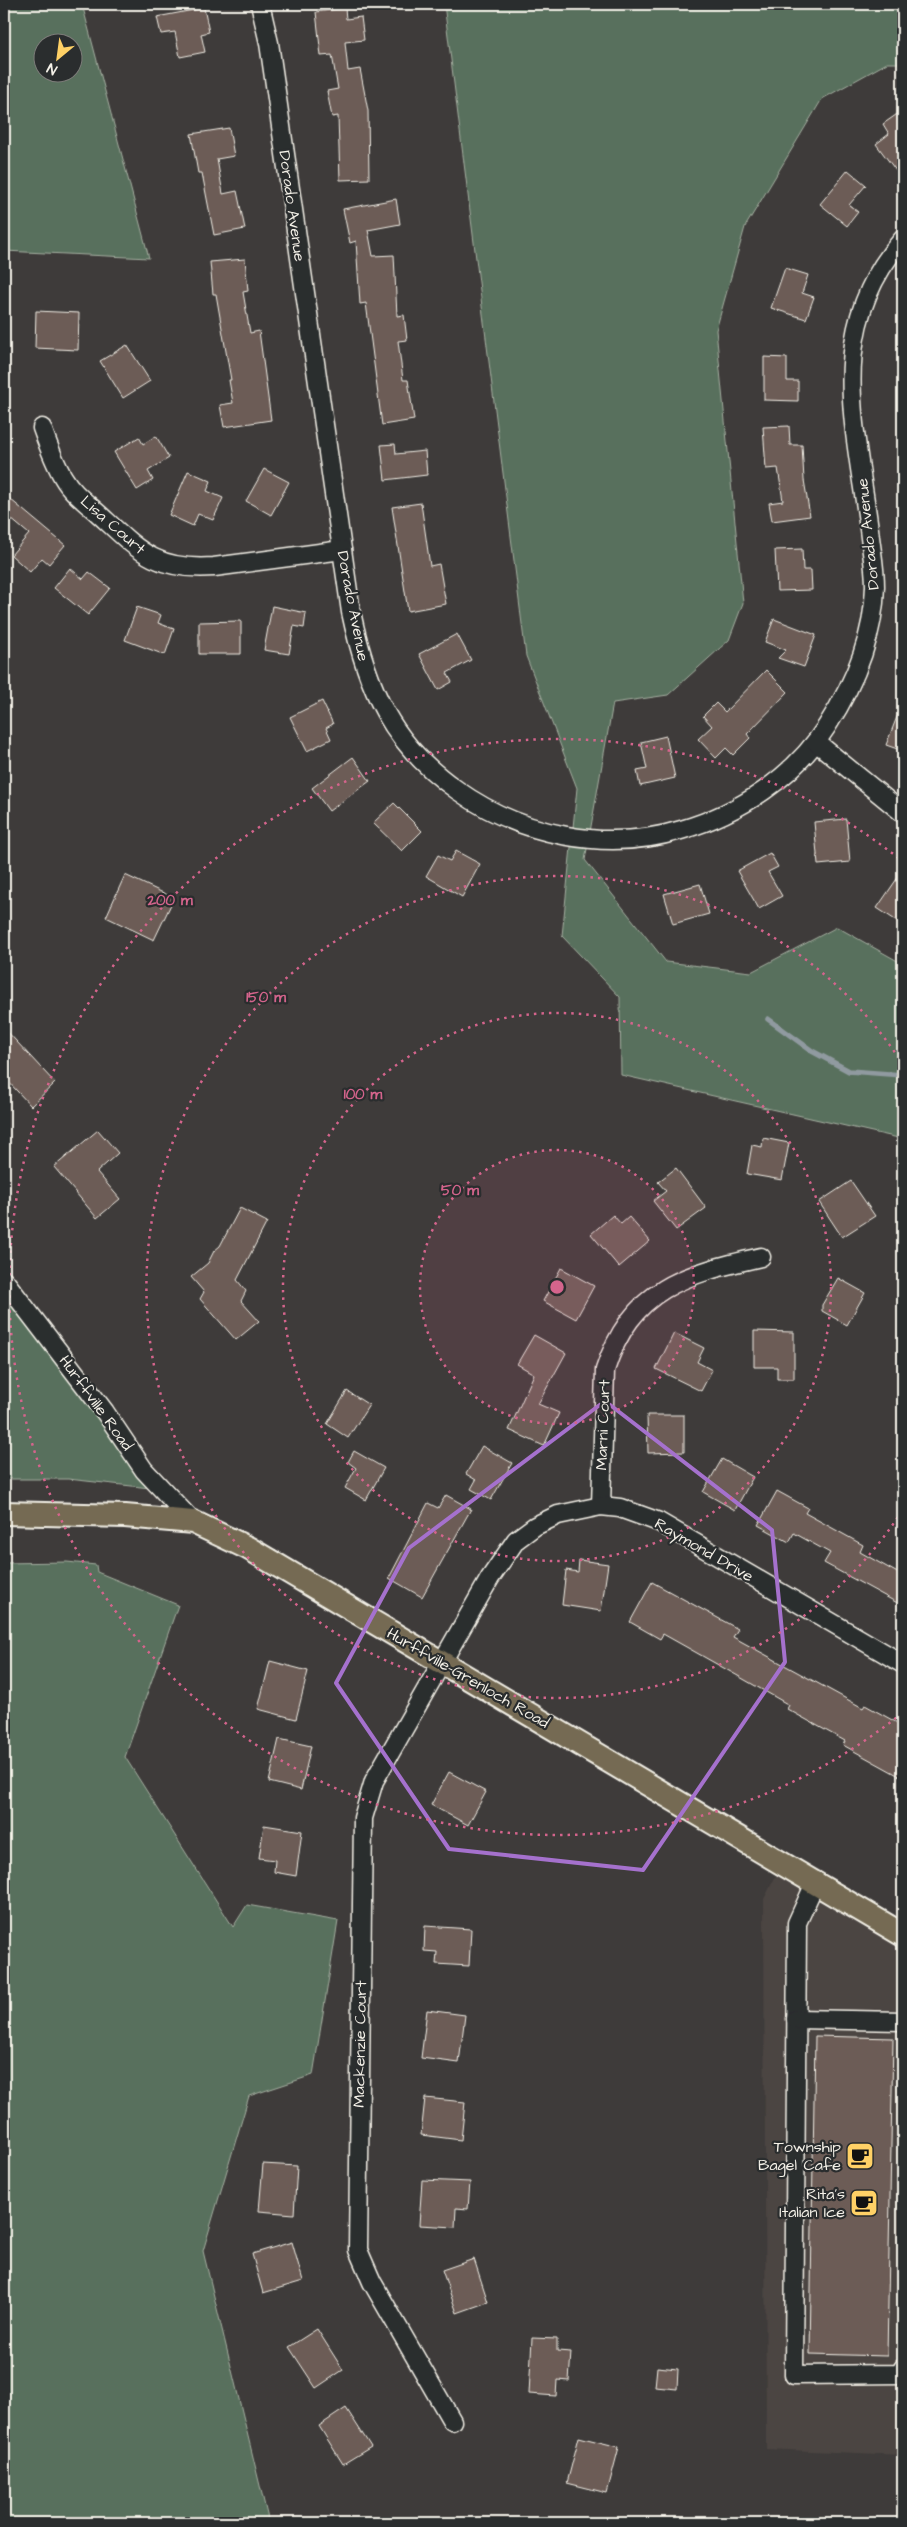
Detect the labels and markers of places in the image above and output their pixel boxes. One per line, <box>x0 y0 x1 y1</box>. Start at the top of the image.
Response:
centre of rings <box>548 1278 566 1296</box>
place label: Township Bagel Cafe <box>758 2136 841 2177</box>
cafe icon: Township Bagel Cafe <box>845 2141 875 2171</box>
place label: Rita's Italian Ice <box>779 2183 845 2223</box>
cafe icon: Rita's Italian Ice <box>849 2188 879 2218</box>

